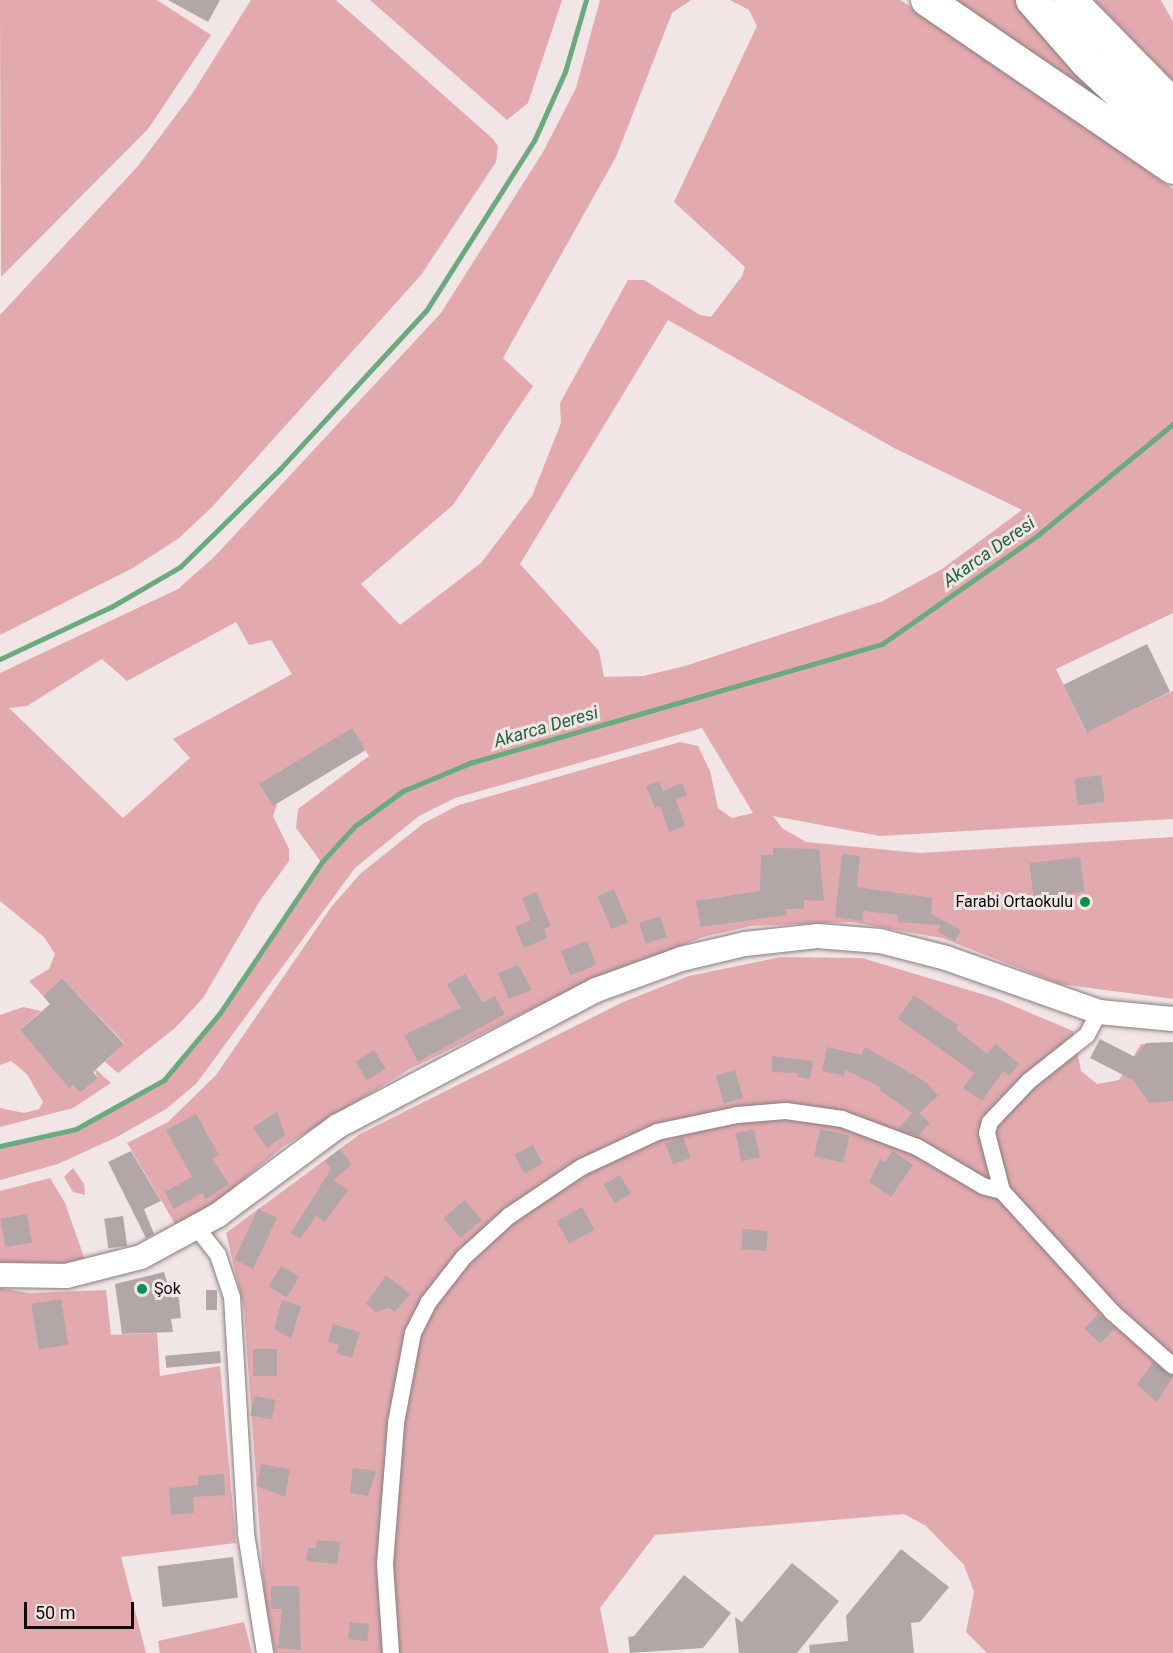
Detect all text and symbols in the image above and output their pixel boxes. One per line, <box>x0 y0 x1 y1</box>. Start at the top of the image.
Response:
water label: Akarca Deresi <box>939 512 1039 592</box>
water label: Akarca Deresi <box>491 702 601 752</box>
place label: Farabi Ortaokulu <box>956 892 1073 912</box>
marker: Farabi Ortaokulu <box>1078 895 1092 909</box>
place label: Şok <box>154 1279 181 1299</box>
marker: Şok <box>135 1282 149 1296</box>
scale bar <box>27 1590 136 1628</box>
text: 50 m <box>35 1602 75 1623</box>

